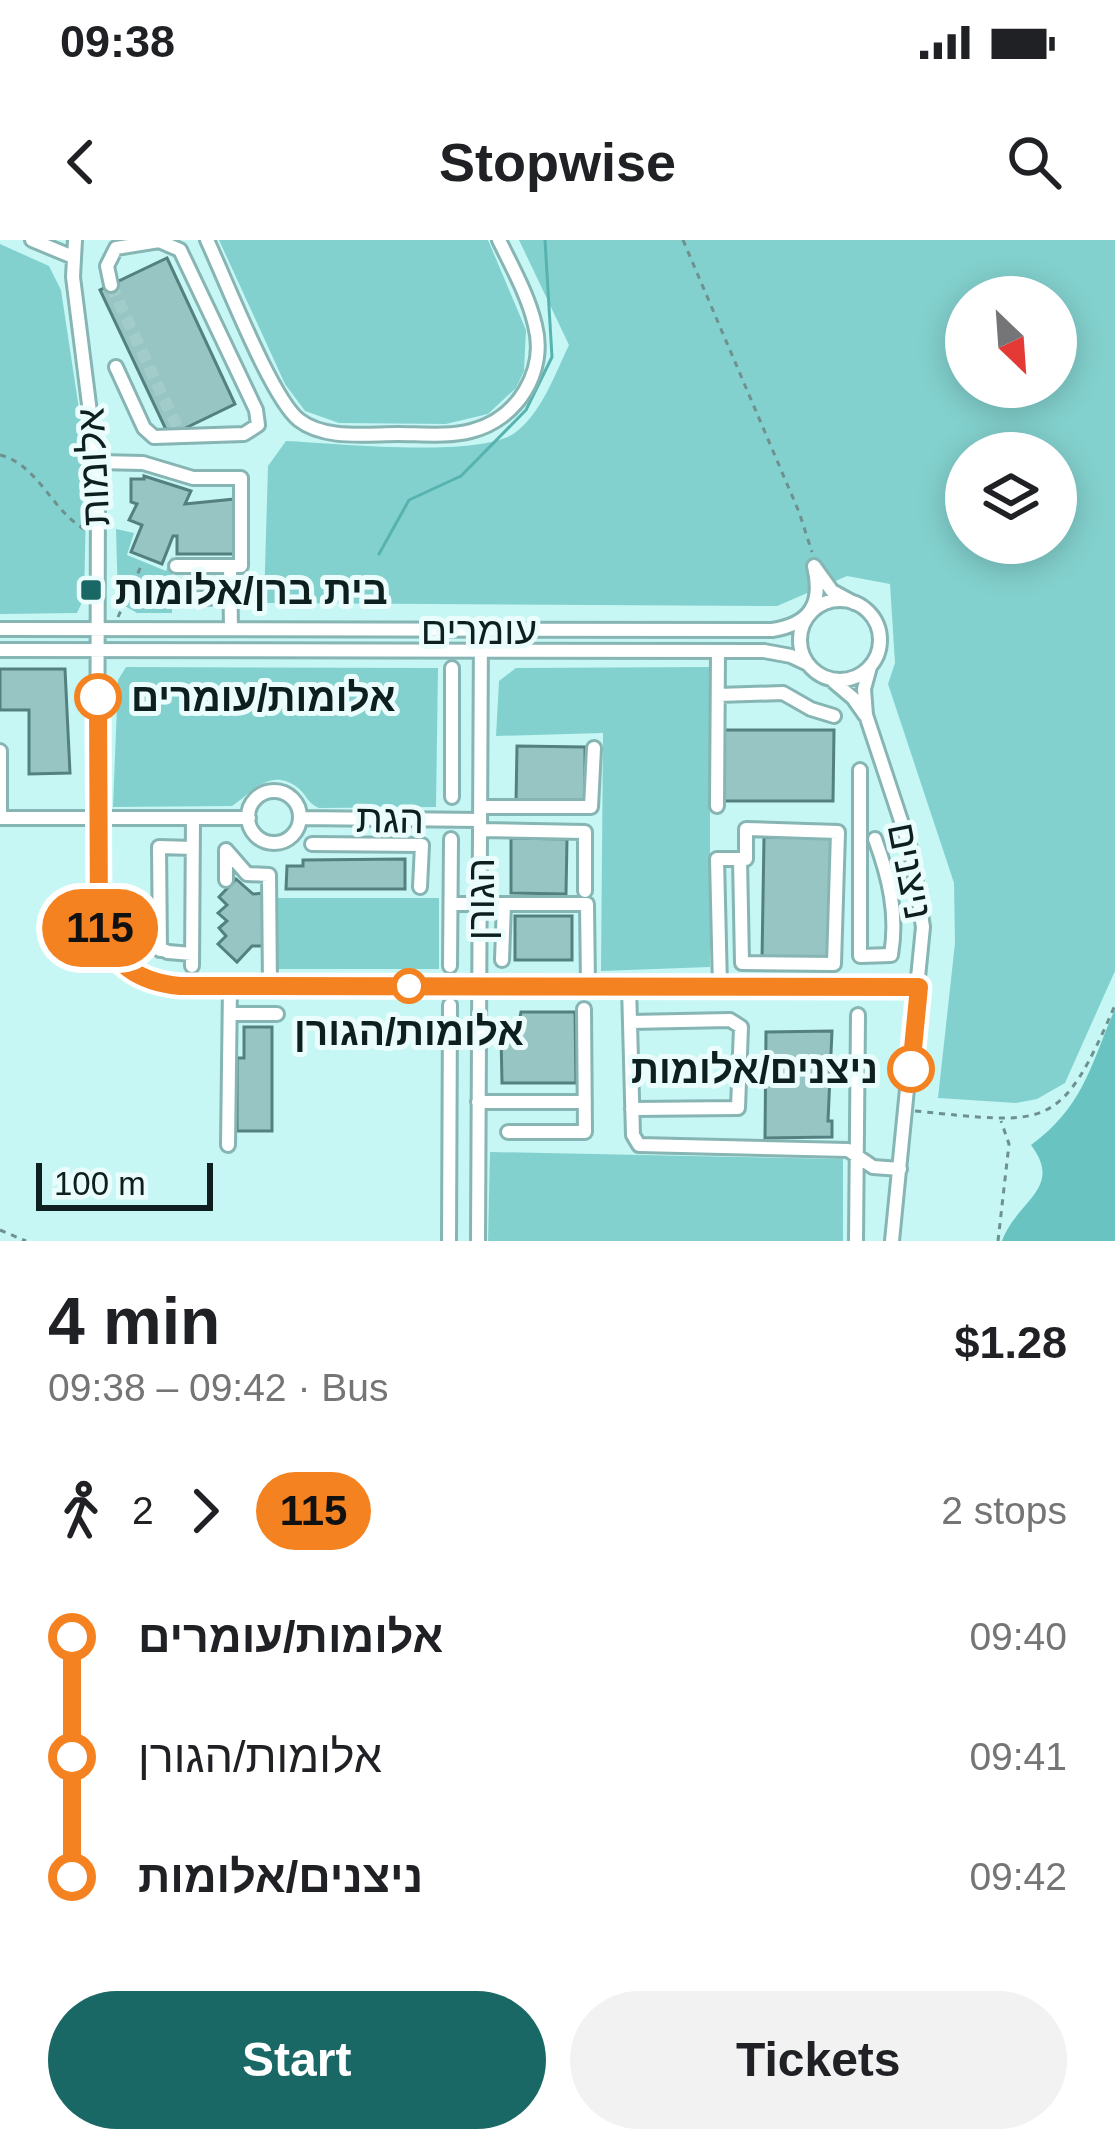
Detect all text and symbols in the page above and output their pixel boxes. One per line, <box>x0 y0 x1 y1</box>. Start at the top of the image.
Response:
text: 09:38 <box>60 16 175 67</box>
icon: back <box>48 129 114 195</box>
icon: search <box>1001 129 1067 195</box>
text: Stopwise <box>439 132 676 192</box>
north arrow <box>945 276 1077 408</box>
map controls <box>945 276 1077 564</box>
street label: אלומות <box>68 407 118 527</box>
button: layers <box>945 432 1077 564</box>
place label: בית ברן/אלומות <box>115 569 388 612</box>
marker: בית ברן/אלומות <box>78 577 104 603</box>
street label: עומרים <box>421 609 537 652</box>
marker: אלומות/עומרים <box>76 675 120 719</box>
place label: אלומות/עומרים <box>131 676 396 719</box>
street label: הגת <box>356 797 424 841</box>
street label: ניצנים <box>880 819 940 923</box>
street label: הגורן <box>459 858 502 940</box>
line badge: 115 <box>31 889 169 967</box>
text: 115 <box>66 904 134 951</box>
marker: אלומות/הגורן <box>393 970 425 1002</box>
place label: אלומות/הגורן <box>294 1010 524 1053</box>
marker: ניצנים/אלומות <box>889 1047 933 1091</box>
place label: ניצנים/אלומות <box>631 1048 878 1091</box>
scale bar <box>36 1157 213 1210</box>
text: 100 m <box>54 1165 146 1202</box>
text: 4 min <box>48 1284 220 1358</box>
text: $1.28 <box>954 1317 1067 1368</box>
text: 09:38 – 09:42 · Bus <box>48 1366 388 1409</box>
icon: walk <box>48 1478 114 1544</box>
icon: forward <box>172 1478 238 1544</box>
text: 115 <box>280 1487 347 1534</box>
text: 2 <box>132 1489 154 1532</box>
text: 2 stops <box>941 1489 1067 1532</box>
text: אלומות/עומרים <box>138 1611 443 1662</box>
text: 09:40 <box>969 1615 1067 1658</box>
text: אלומות/הגורן <box>138 1731 382 1782</box>
text: 09:41 <box>969 1735 1067 1778</box>
text: ניצנים/אלומות <box>138 1851 423 1902</box>
text: 09:42 <box>969 1855 1067 1898</box>
button: Start <box>48 1991 546 2129</box>
button: Tickets <box>570 1991 1067 2129</box>

